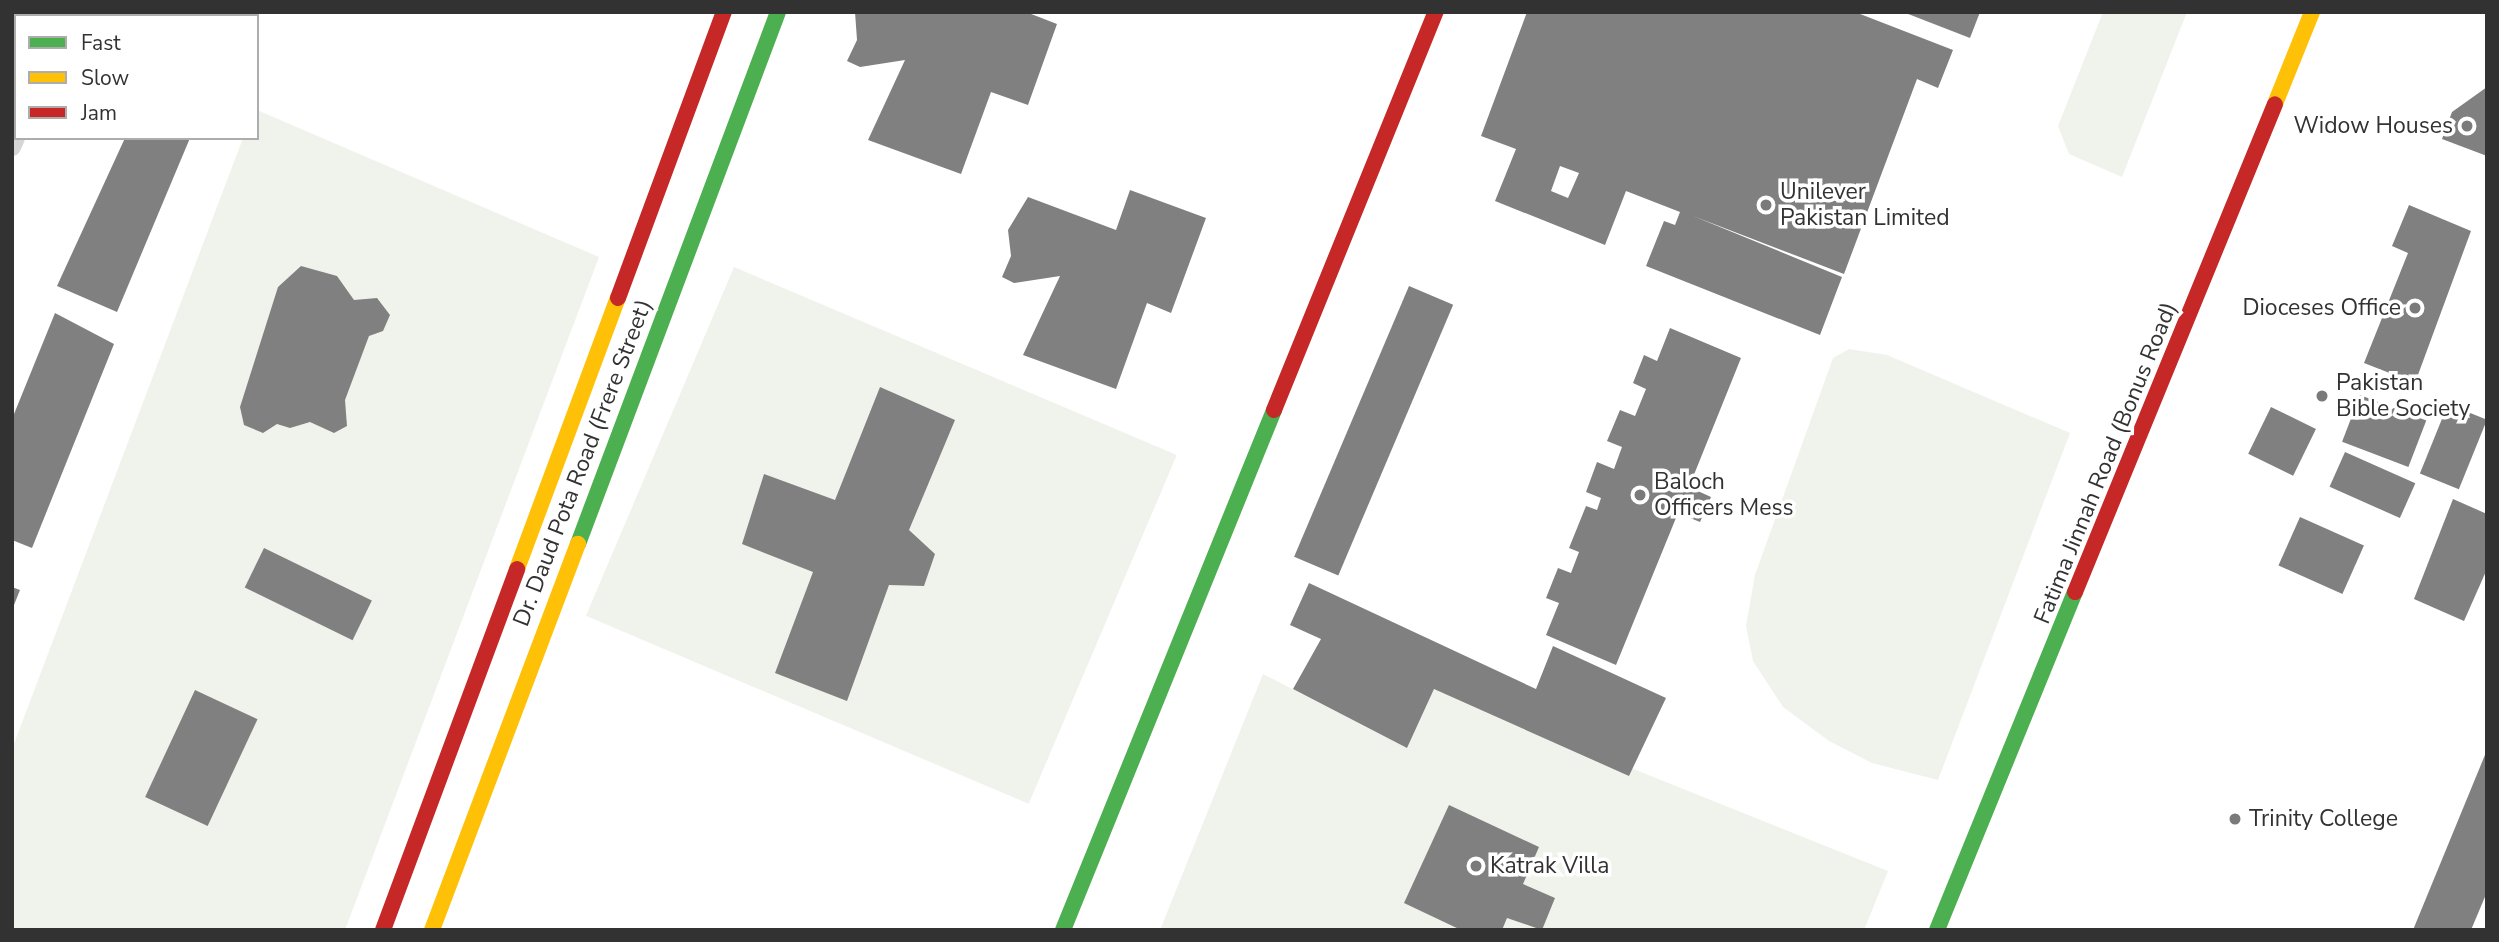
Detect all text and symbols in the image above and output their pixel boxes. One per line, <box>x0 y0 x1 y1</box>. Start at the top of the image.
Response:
legend <box>14 14 259 140</box>
text: Fast <box>81 29 121 57</box>
text: Slow <box>81 64 129 92</box>
text: Jam <box>81 99 117 127</box>
place label: Widow Houses <box>2294 112 2453 140</box>
marker: Widow Houses <box>2459 118 2475 134</box>
place label: Unilever Pakistan Limited <box>1780 178 1950 232</box>
marker: Unilever Pakistan Limited <box>1758 197 1774 213</box>
place label: Dioceses Office <box>2242 294 2401 322</box>
street label: Dr. Daud Pota Road (Frere Street) <box>508 296 658 630</box>
street label: Fatima Jinnah Road (Bonus Road) <box>2029 298 2183 628</box>
marker: Dioceses Office <box>2407 300 2423 316</box>
place label: Pakistan Bible Society <box>2336 369 2470 423</box>
marker: Pakistan Bible Society <box>2314 388 2330 404</box>
place label: Baloch Officers Mess <box>1654 468 1794 522</box>
marker: Baloch Officers Mess <box>1632 487 1648 503</box>
place label: Trinity College <box>2249 805 2398 833</box>
marker: Trinity College <box>2227 811 2243 827</box>
place label: Katrak Villa <box>1490 852 1609 880</box>
marker: Katrak Villa <box>1468 858 1484 874</box>

